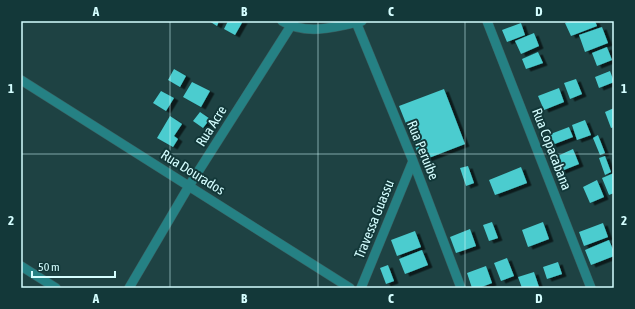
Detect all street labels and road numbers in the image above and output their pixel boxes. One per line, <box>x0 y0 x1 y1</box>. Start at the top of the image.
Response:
street label: Rua Acre <box>192 103 230 149</box>
street label: Rua Copacabana <box>529 106 575 192</box>
street label: Rua Peruíbe <box>404 118 442 182</box>
street label: Rua Dourados <box>158 146 228 198</box>
street label: Travessa Guassu <box>351 177 397 261</box>

